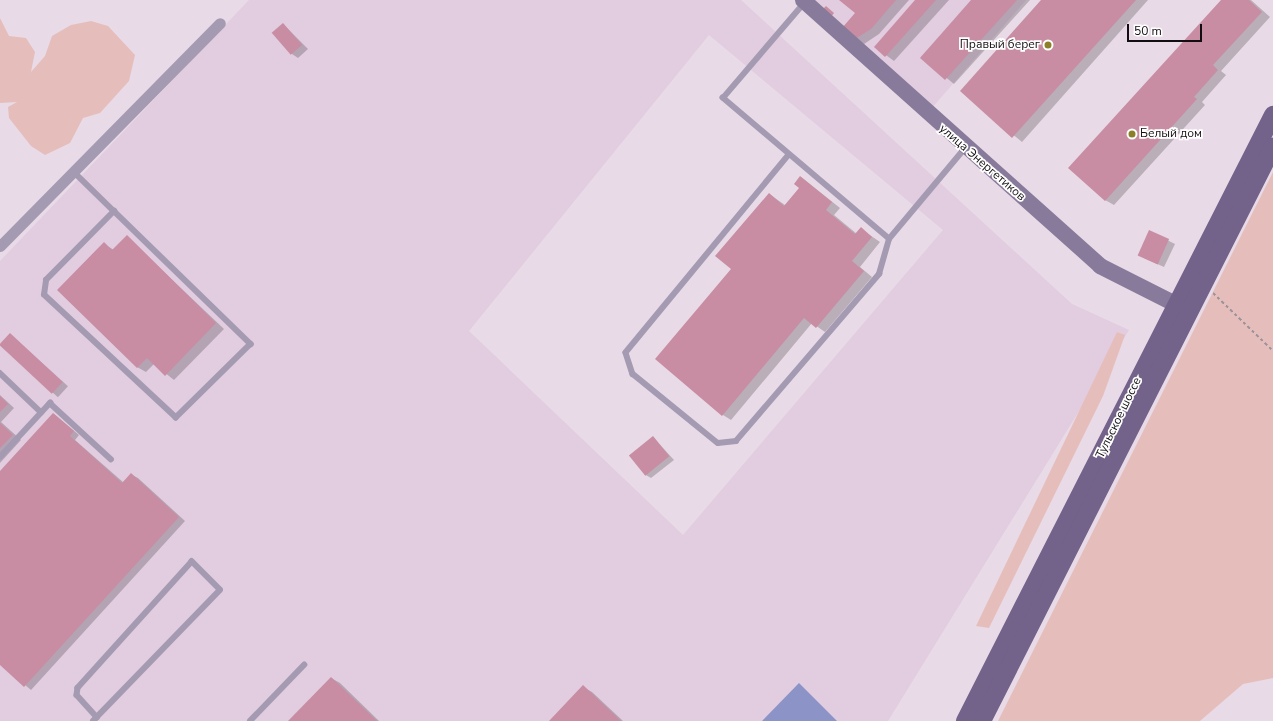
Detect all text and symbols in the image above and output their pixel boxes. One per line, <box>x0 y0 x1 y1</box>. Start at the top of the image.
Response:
scale bar <box>1129 16 1204 42</box>
text: 50 m <box>1134 23 1162 39</box>
place label: Правый берег <box>960 38 1040 52</box>
marker: Правый берег <box>1043 40 1053 50</box>
street label: улица Энергетиков <box>936 122 1028 204</box>
place label: Белый дом <box>1140 127 1202 141</box>
marker: Белый дом <box>1127 129 1137 139</box>
street label: Тульское шоссе <box>1093 375 1145 461</box>

